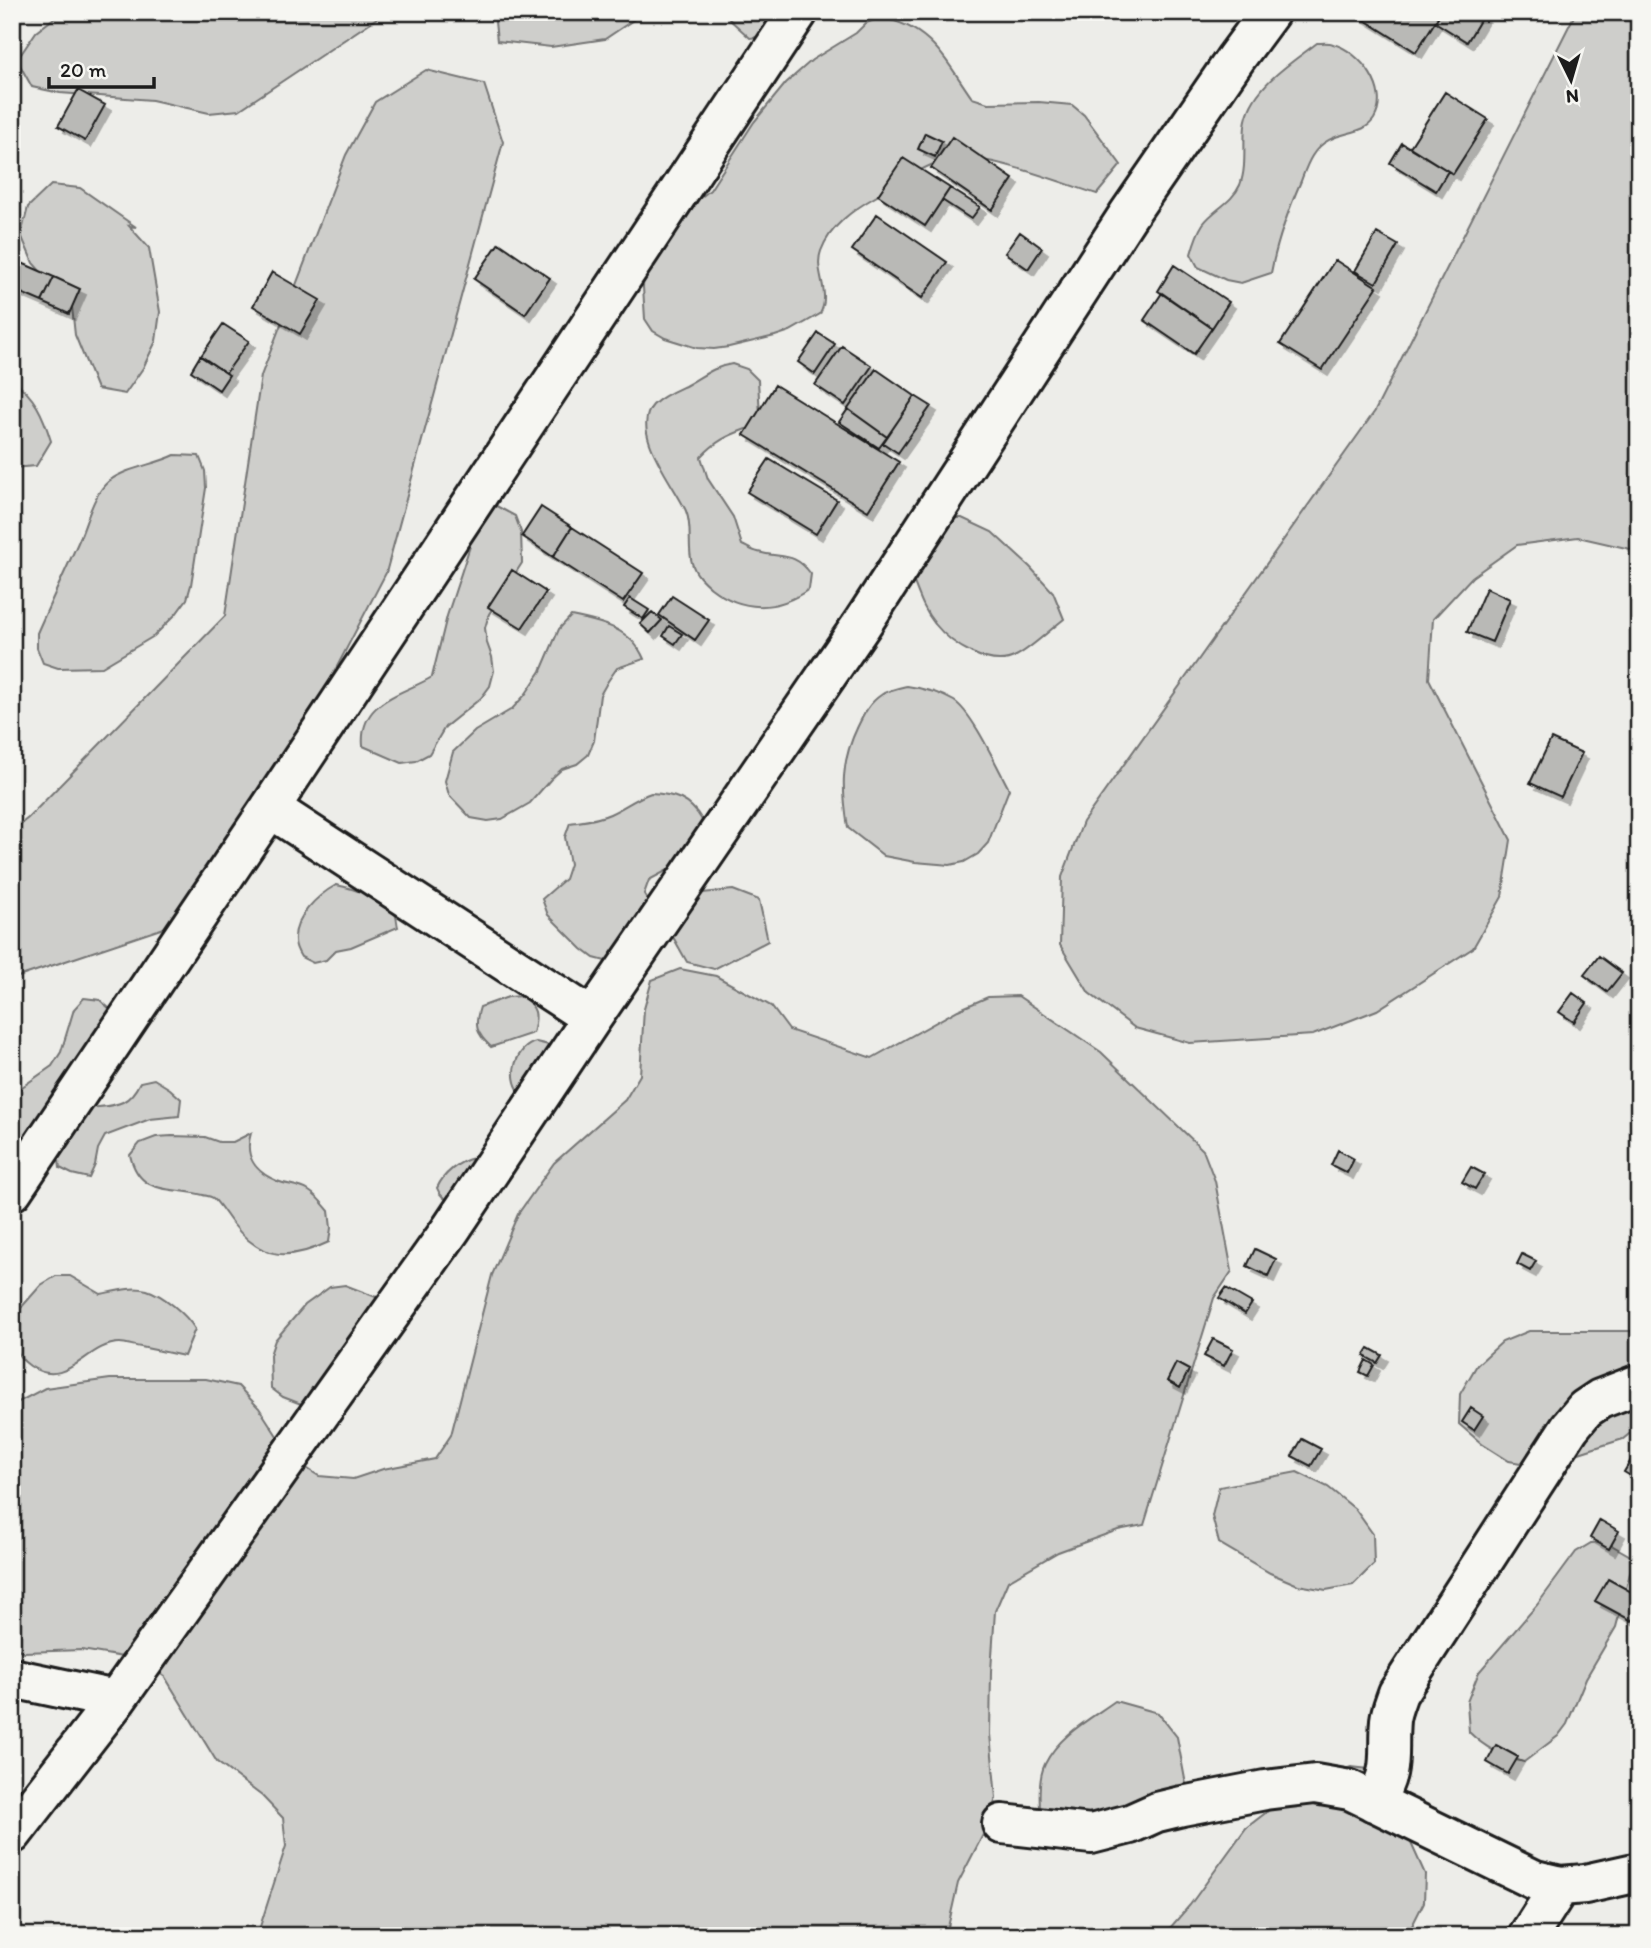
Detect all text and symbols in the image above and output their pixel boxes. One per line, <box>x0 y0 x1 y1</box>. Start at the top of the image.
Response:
scale bar <box>49 46 154 90</box>
north arrow <box>1536 46 1606 116</box>
text: 20 m <box>60 57 107 82</box>
text: N <box>1565 84 1580 108</box>

